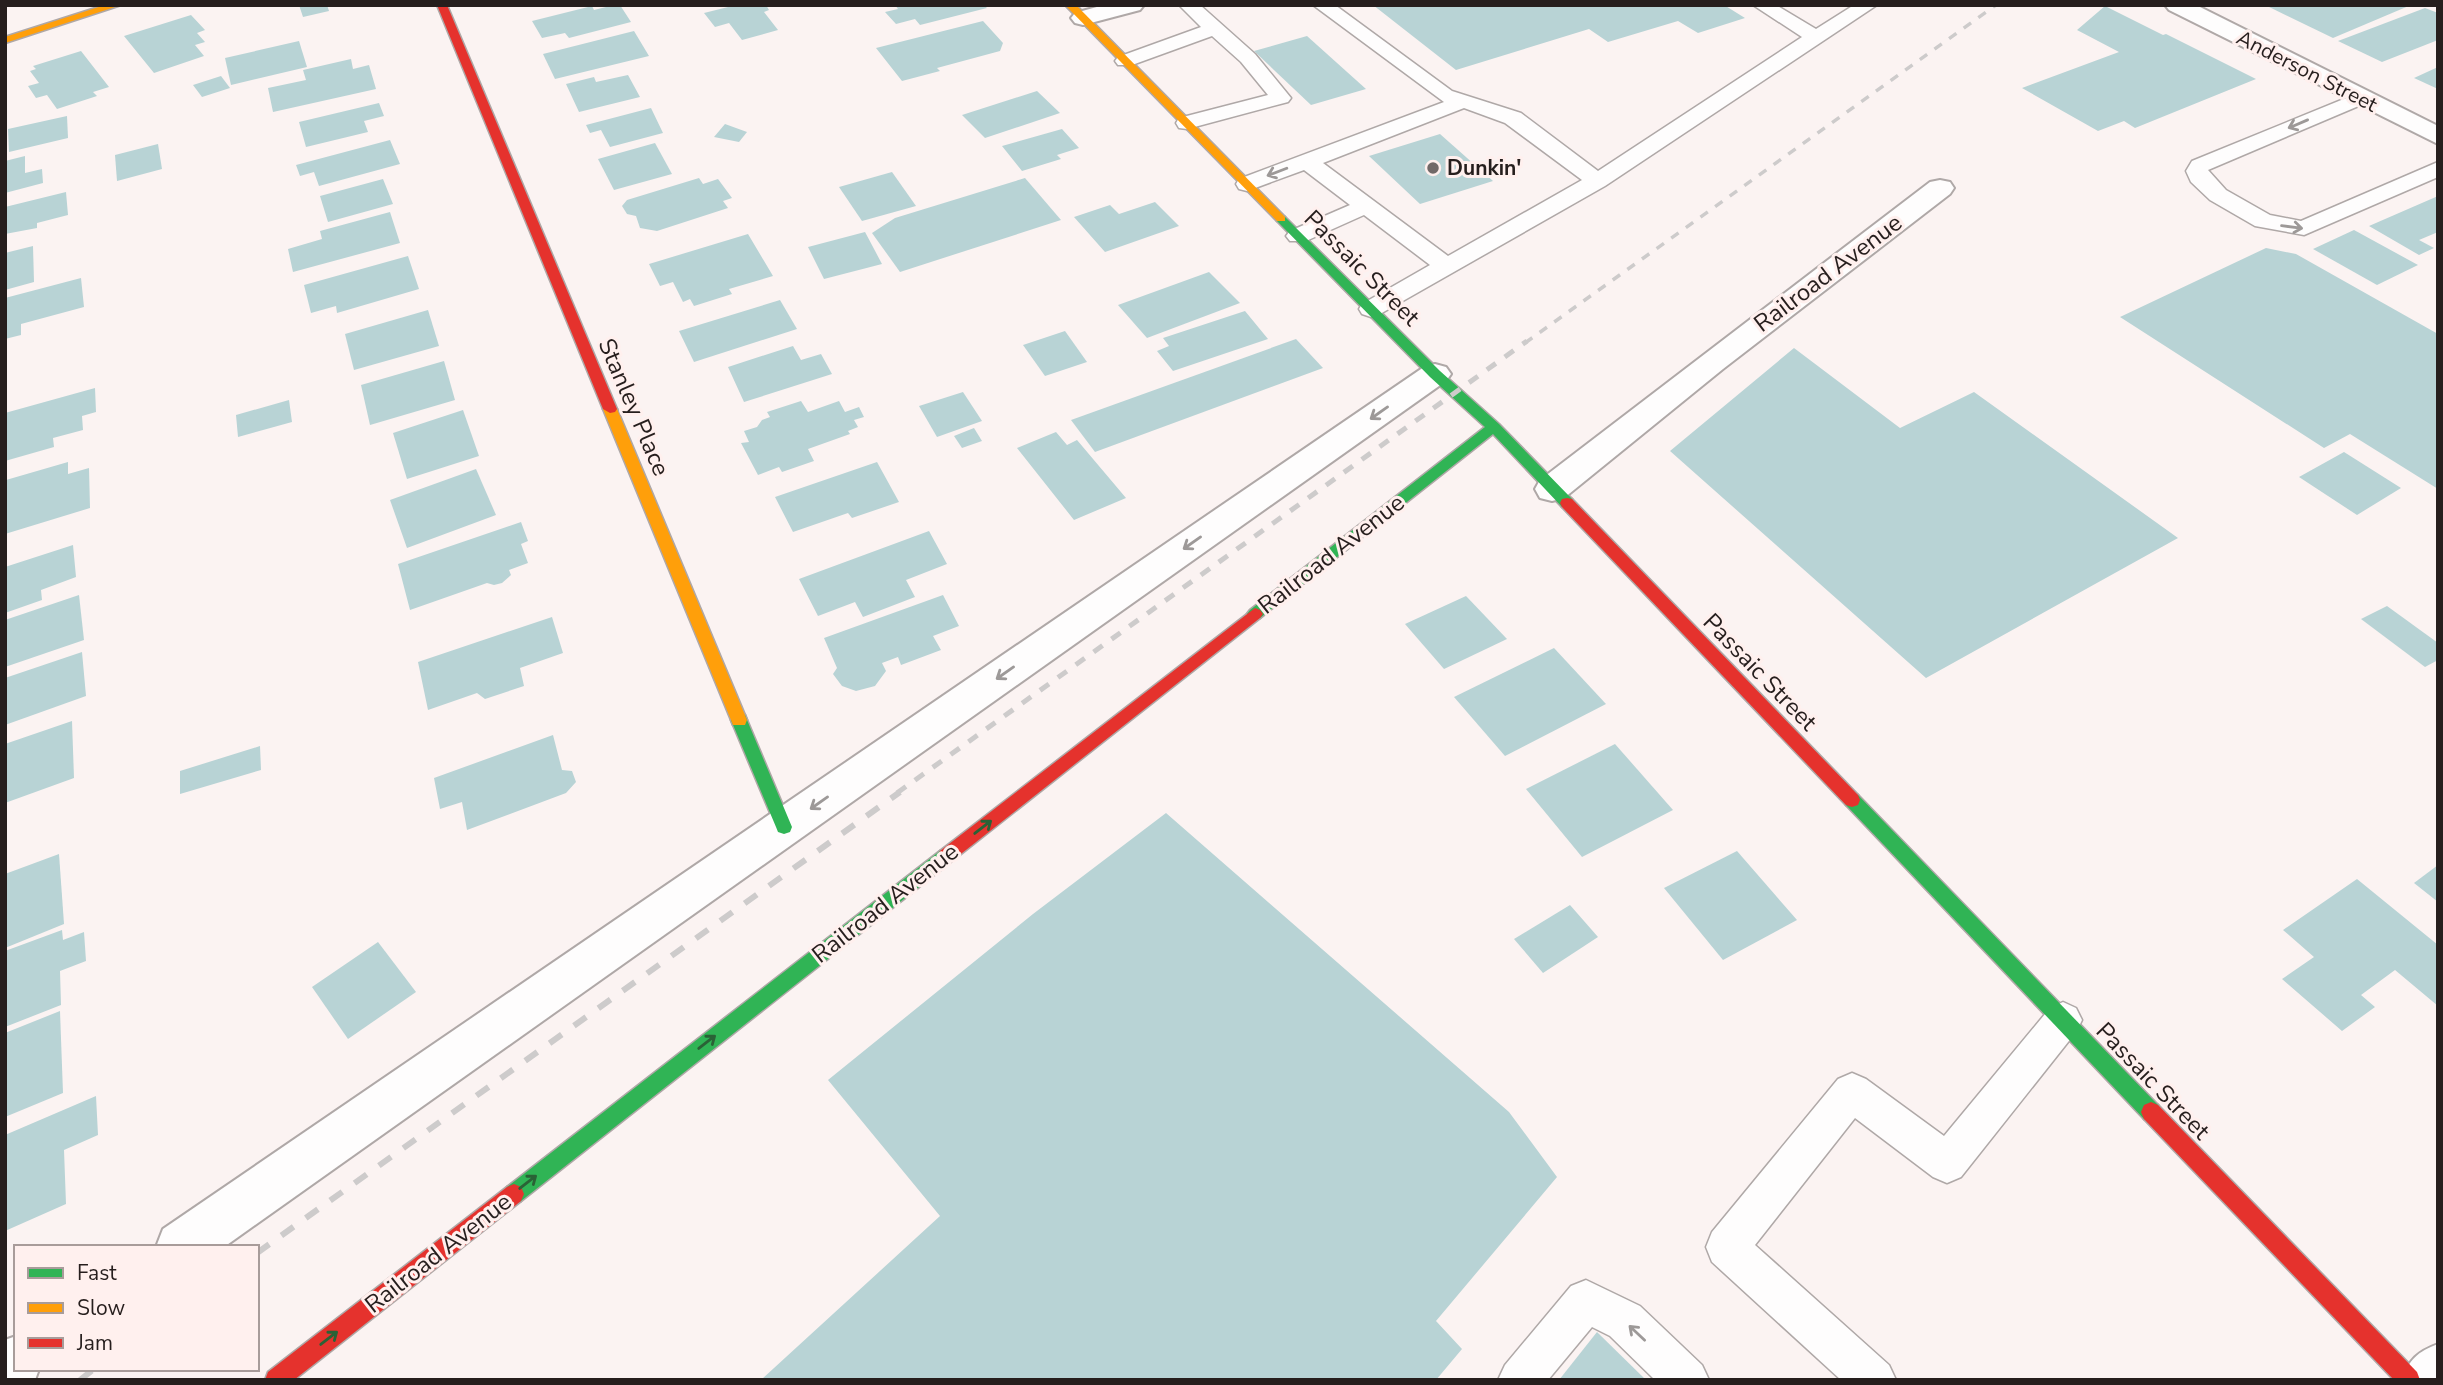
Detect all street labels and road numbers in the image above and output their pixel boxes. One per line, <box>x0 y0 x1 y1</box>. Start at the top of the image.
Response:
street label: Anderson Street <box>2232 23 2383 119</box>
street label: Passaic Street <box>1297 203 1427 333</box>
street label: Railroad Avenue <box>1747 207 1909 339</box>
street label: Stanley Place <box>591 333 677 481</box>
street label: Railroad Avenue <box>1251 487 1411 621</box>
street label: Passaic Street <box>1696 606 1825 738</box>
street label: Railroad Avenue <box>805 836 965 970</box>
street label: Passaic Street <box>2089 1015 2218 1147</box>
street label: Railroad Avenue <box>358 1186 518 1320</box>

